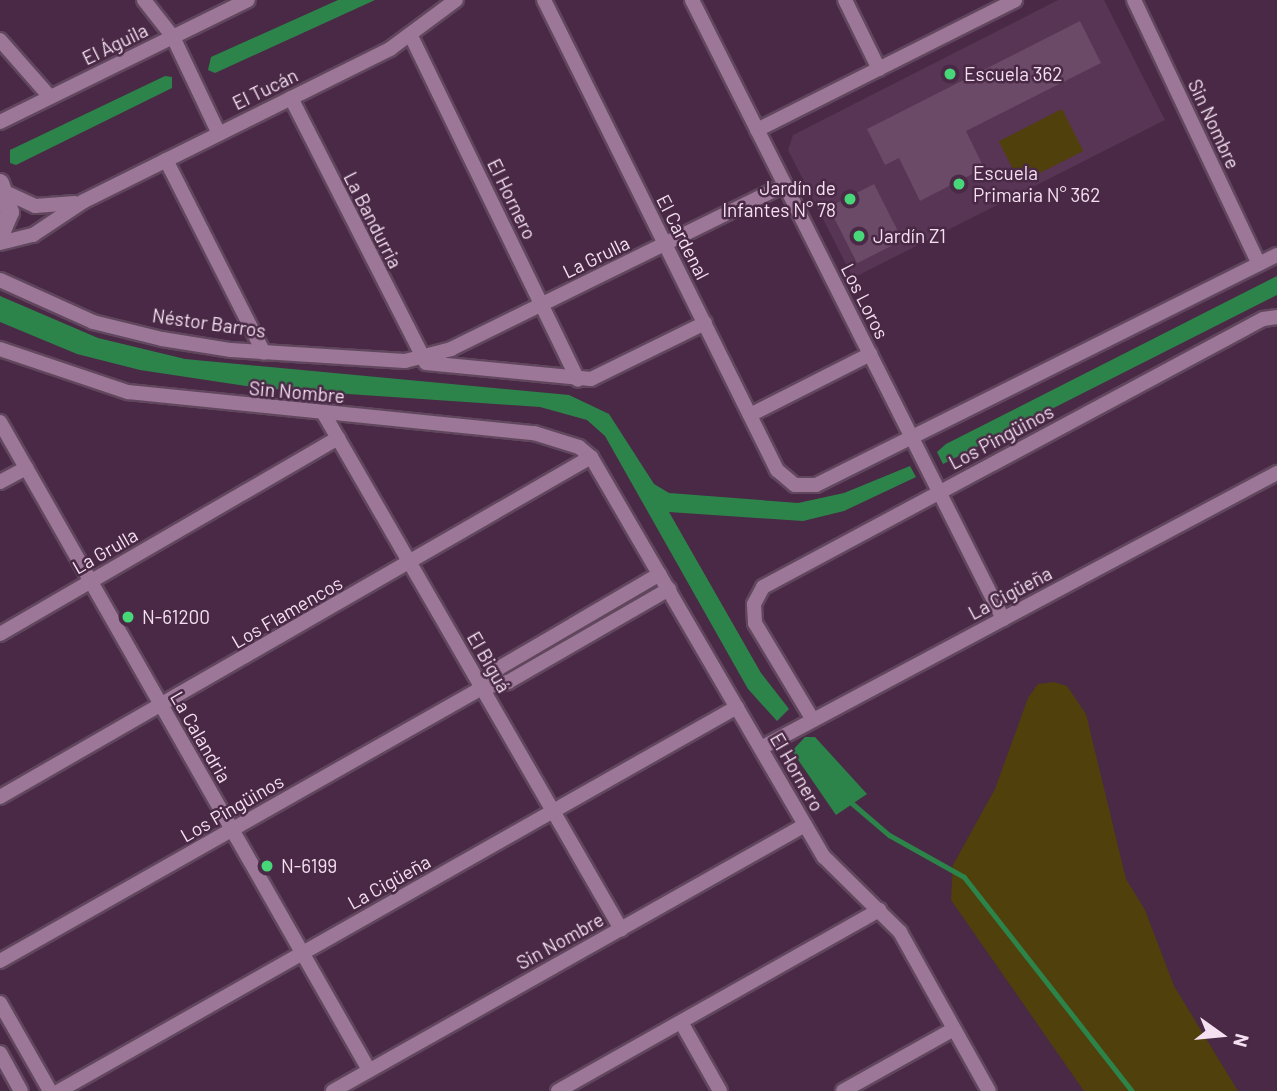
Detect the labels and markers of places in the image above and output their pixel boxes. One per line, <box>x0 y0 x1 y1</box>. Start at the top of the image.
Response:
place label: Escuela 362 <box>964 63 1062 85</box>
marker: Escuela 362 <box>942 66 958 82</box>
place label: Escuela Primaria N° 362 <box>973 162 1100 206</box>
marker: Escuela Primaria N° 362 <box>951 176 967 192</box>
place label: Jardín de Infantes N° 78 <box>722 177 836 221</box>
marker: Jardín de Infantes N° 78 <box>842 191 858 207</box>
place label: Jardín Z1 <box>873 225 946 247</box>
marker: Jardín Z1 <box>851 228 867 244</box>
place label: N-61200 <box>142 606 210 628</box>
marker: N-61200 <box>120 609 136 625</box>
place label: N-6199 <box>281 855 337 877</box>
marker: N-6199 <box>259 858 275 874</box>

